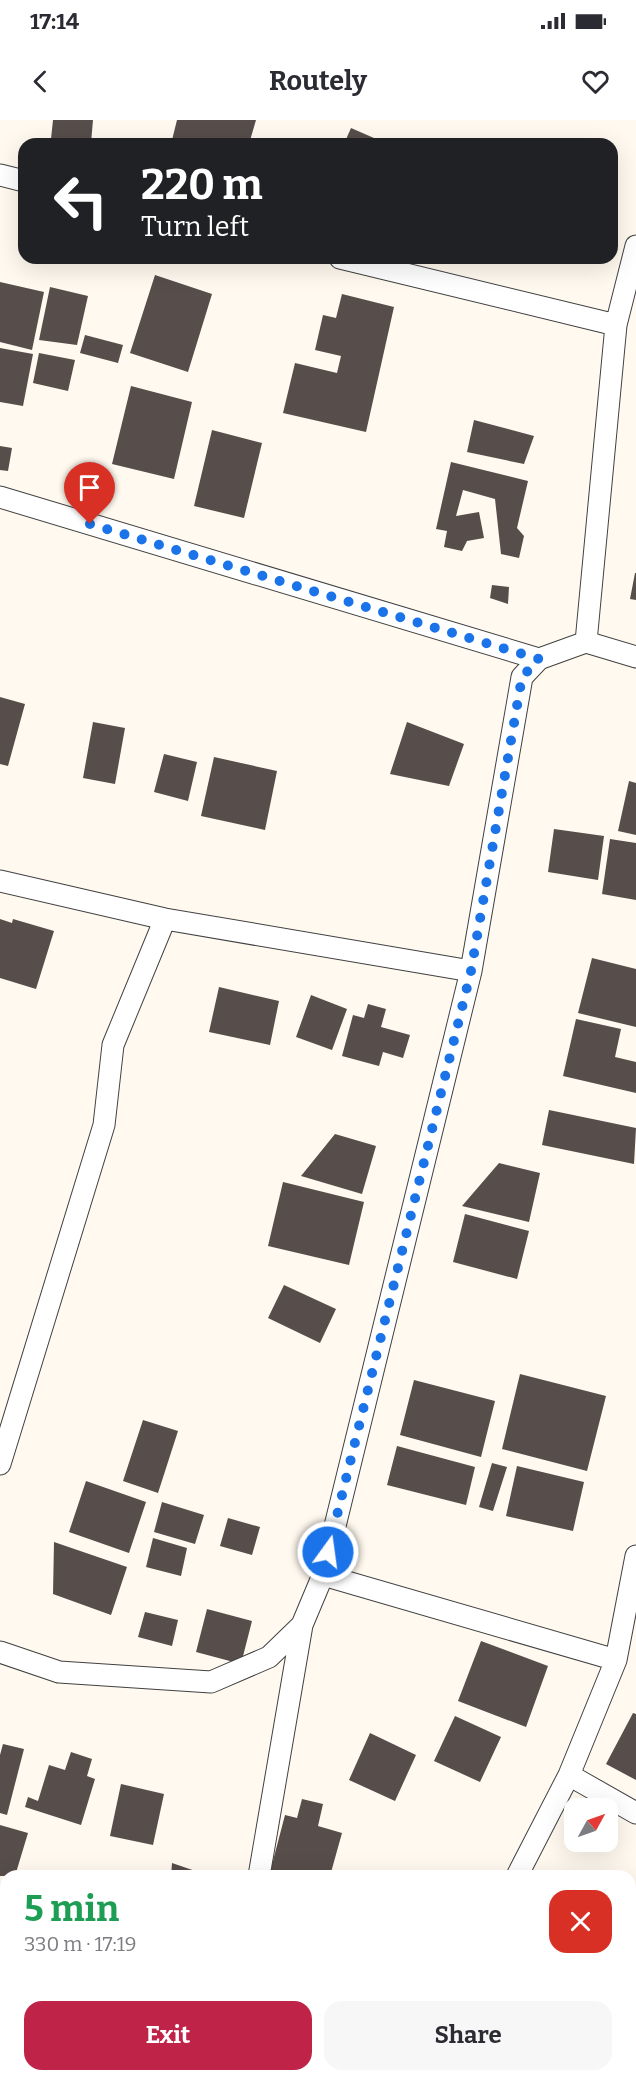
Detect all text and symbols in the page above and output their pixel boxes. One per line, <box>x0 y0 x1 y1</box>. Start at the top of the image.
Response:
text: 17:14 <box>30 8 79 35</box>
icon: back <box>24 65 57 98</box>
text: Routely <box>269 65 367 97</box>
icon: heart <box>579 65 612 98</box>
text: 220 m <box>141 160 263 210</box>
icon: left <box>42 162 120 240</box>
text: Turn left <box>141 211 249 243</box>
pin <box>64 462 115 524</box>
icon: arrive <box>73 471 106 504</box>
position arrow <box>296 1520 360 1584</box>
north arrow <box>564 1798 618 1852</box>
map controls <box>564 1798 618 1852</box>
text: 5 min <box>24 1887 119 1931</box>
button: close <box>549 1890 612 1953</box>
text: 330 m · 17:19 <box>24 1932 137 1956</box>
button: Exit <box>24 2001 312 2070</box>
button: Share <box>324 2001 612 2070</box>

